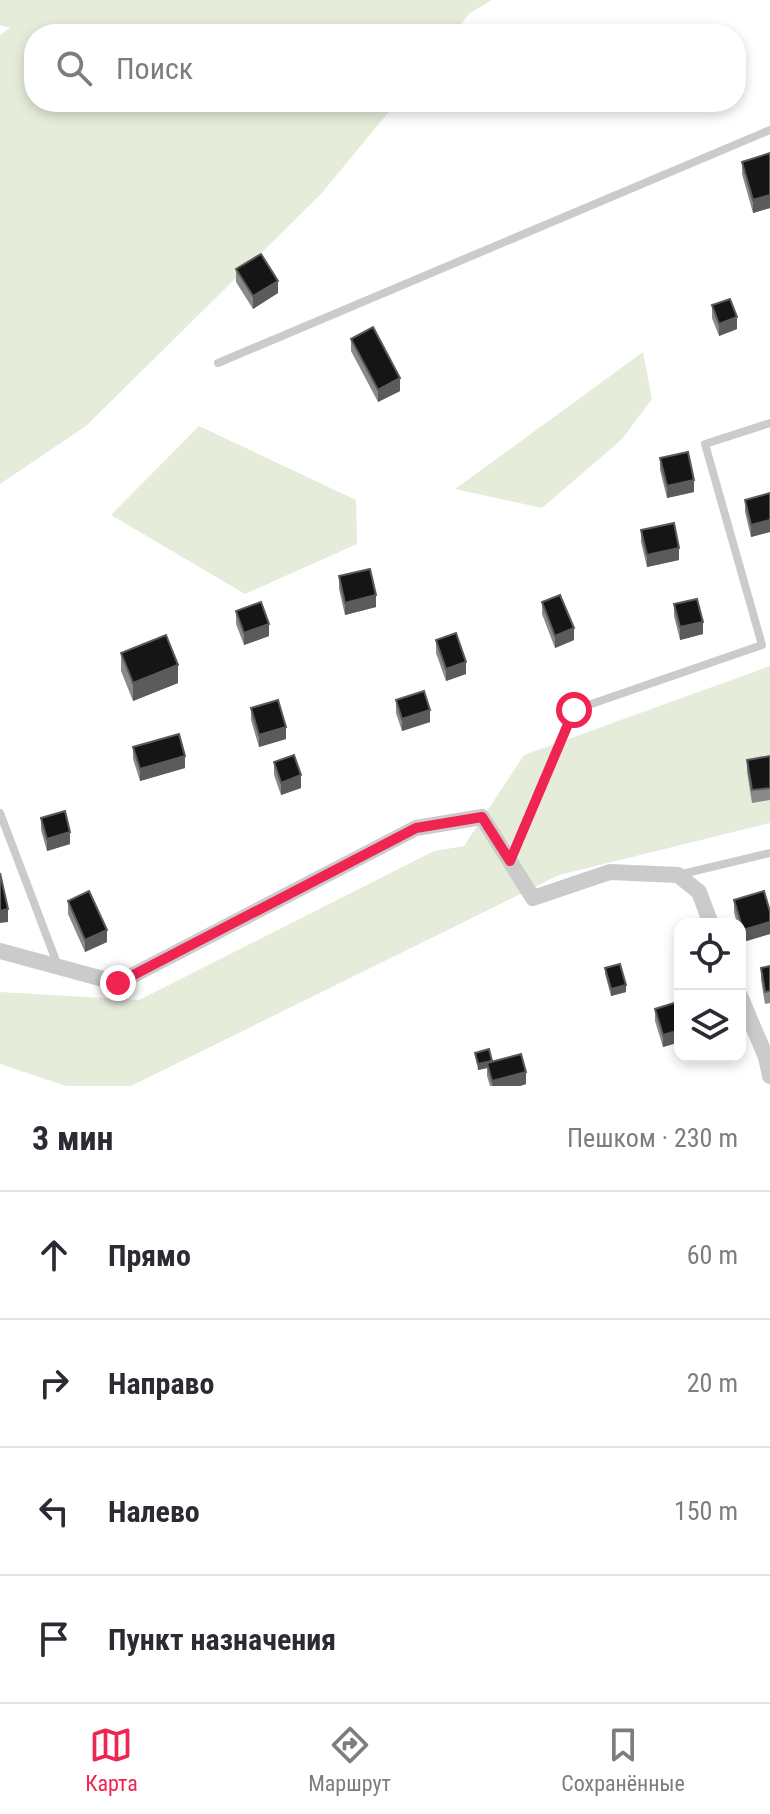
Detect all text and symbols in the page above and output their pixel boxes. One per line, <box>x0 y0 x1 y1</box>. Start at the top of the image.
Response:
search box <box>24 24 746 112</box>
icon: search <box>52 46 96 90</box>
text: Поиск <box>116 51 193 86</box>
route start <box>556 692 592 728</box>
map controls <box>674 918 746 1062</box>
button: locate <box>674 918 746 990</box>
route end <box>100 965 136 1001</box>
button: layers <box>674 990 746 1062</box>
text: 3 мин <box>32 1118 114 1158</box>
text: Пешком · 230 m <box>567 1123 738 1153</box>
icon: ahead <box>32 1233 76 1277</box>
text: Прямо <box>108 1238 191 1273</box>
text: 60 m <box>687 1240 738 1270</box>
icon: right <box>32 1361 76 1405</box>
text: Направо <box>108 1366 214 1401</box>
text: 20 m <box>687 1368 738 1398</box>
icon: left <box>32 1489 76 1533</box>
text: Налево <box>108 1494 200 1529</box>
text: 150 m <box>674 1496 738 1526</box>
icon: arrive <box>32 1617 76 1661</box>
text: Пункт назначения <box>108 1622 336 1657</box>
tab: Карта <box>85 1723 138 1796</box>
tab: Маршрут <box>308 1723 391 1796</box>
tab: Сохранённые <box>561 1723 685 1796</box>

